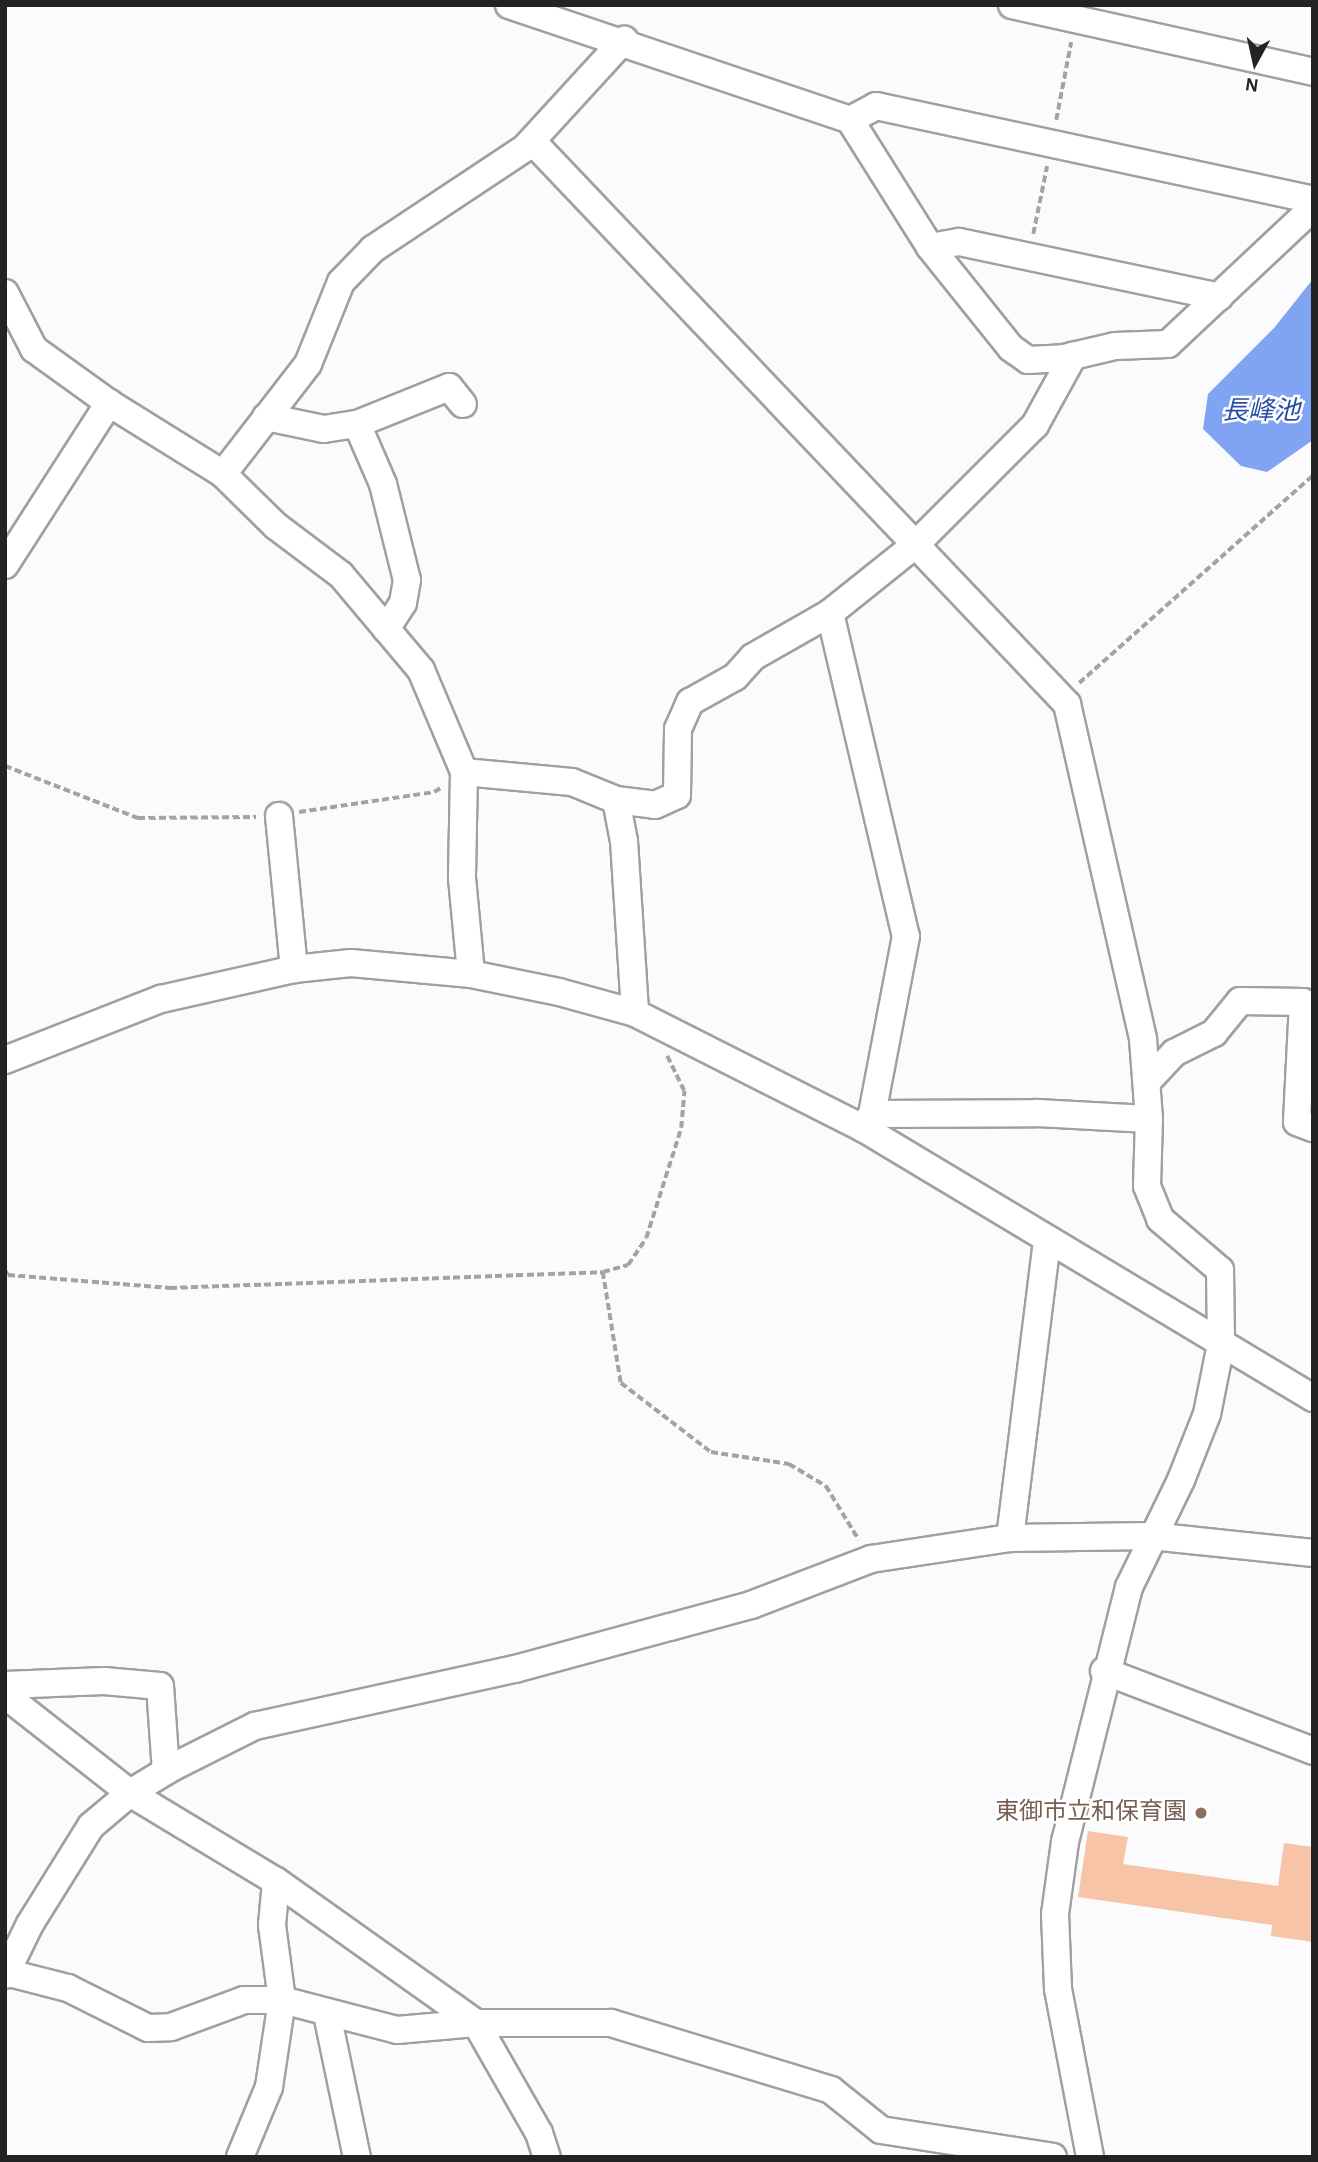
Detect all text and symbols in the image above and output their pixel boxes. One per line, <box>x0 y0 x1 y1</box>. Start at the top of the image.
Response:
north arrow <box>1220 28 1290 98</box>
text: N <box>1244 74 1260 95</box>
water label: 長峰池 <box>1222 396 1300 428</box>
place label: 東御市立和保育園 <box>995 1799 1187 1827</box>
marker: 東御市立和保育園 <box>1193 1805 1209 1821</box>

